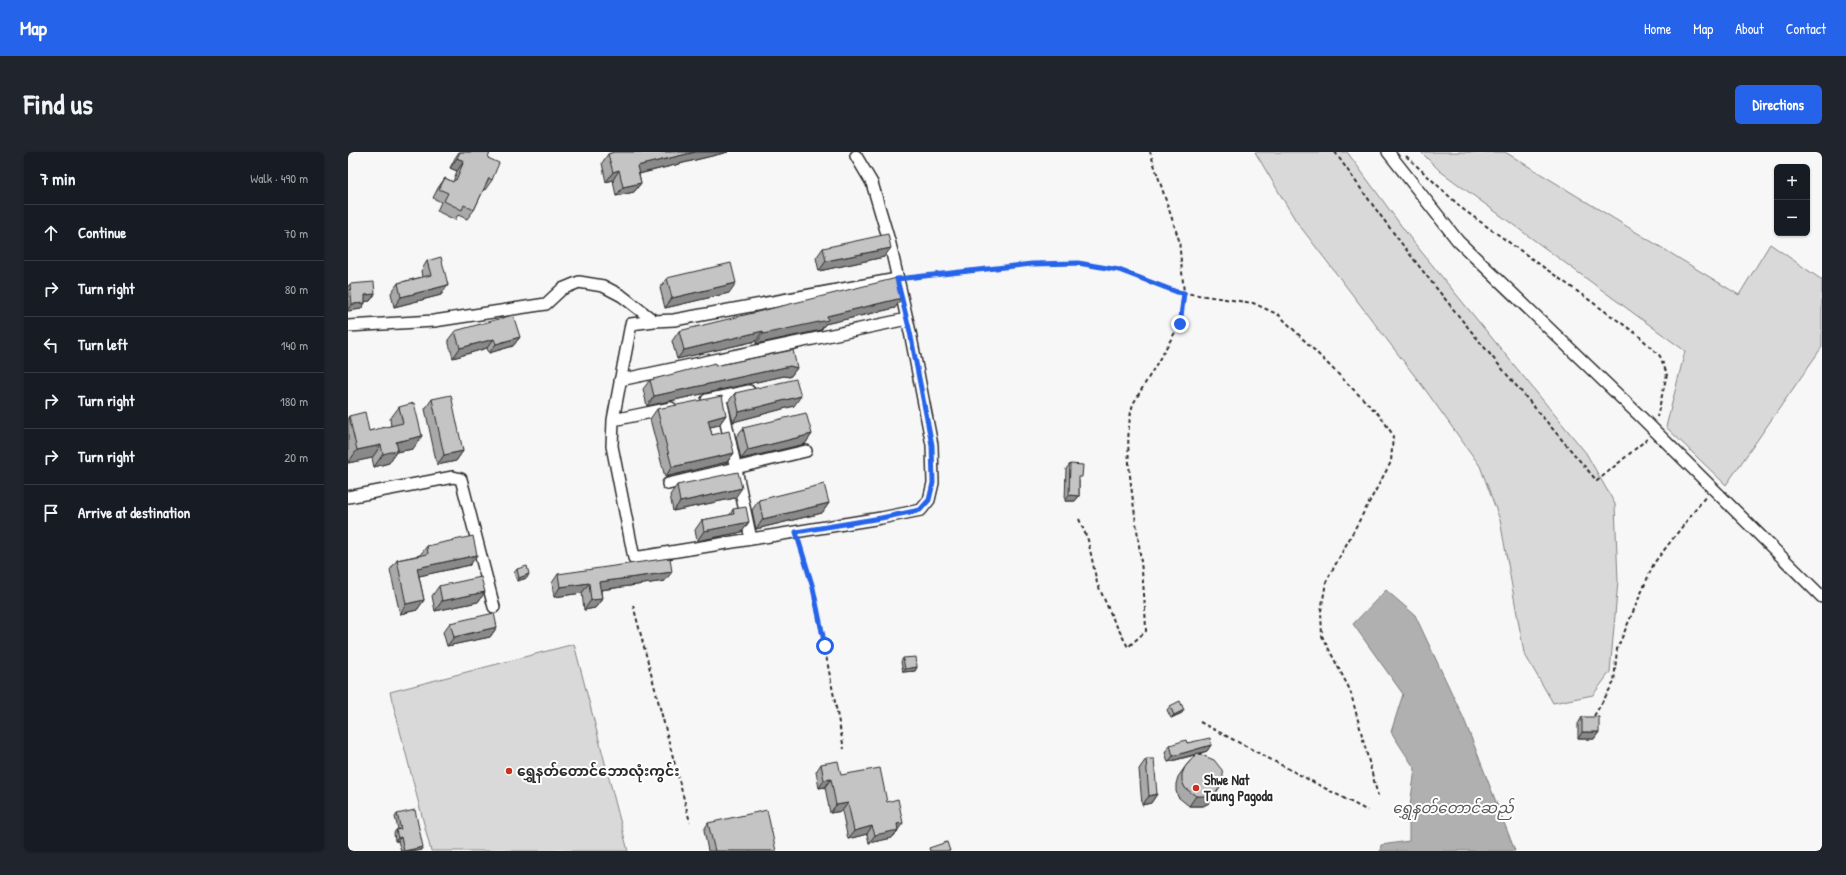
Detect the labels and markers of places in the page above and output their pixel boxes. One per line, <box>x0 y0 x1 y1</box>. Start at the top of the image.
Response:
place label: ရွှေနတ်တောင်ဘောလုံးကွင်း <box>517 761 680 783</box>
marker: ရွှေနတ်တောင်ဘောလုံးကွင်း <box>504 766 514 776</box>
place label: Shwe Nat Taung Pagoda <box>1203 770 1273 807</box>
marker: Shwe Nat Taung Pagoda <box>1191 783 1201 793</box>

